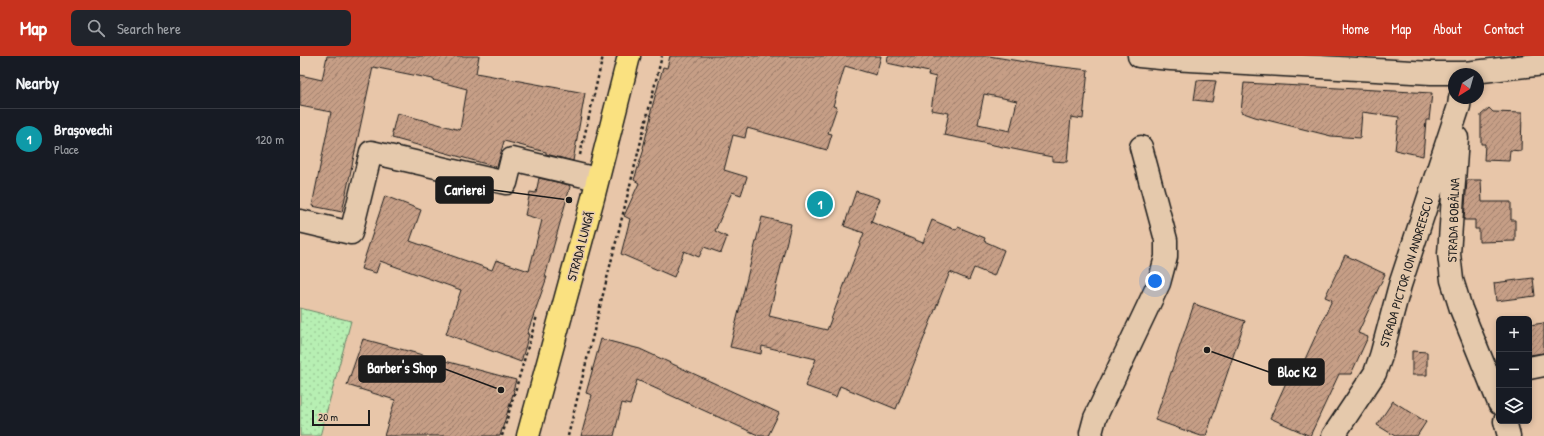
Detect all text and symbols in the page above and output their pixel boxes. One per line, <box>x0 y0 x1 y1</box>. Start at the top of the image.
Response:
search box <box>71 10 351 46</box>
text: Map <box>20 15 47 41</box>
icon: search <box>85 17 107 39</box>
text: Search here <box>117 18 181 39</box>
text: Home <box>1342 19 1369 38</box>
text: Map <box>1391 19 1411 38</box>
text: About <box>1433 19 1462 38</box>
text: Contact <box>1484 19 1524 38</box>
north arrow <box>1448 68 1484 104</box>
text: Nearby <box>16 71 59 94</box>
text: Brașovechi <box>54 119 113 140</box>
text: 1 <box>27 130 31 148</box>
text: 120 m <box>256 130 284 148</box>
text: Place <box>54 140 79 158</box>
callout: Carierei <box>436 177 493 203</box>
street label: STRADA BOBÂLNA <box>1443 177 1463 263</box>
text: Carierei <box>444 180 486 199</box>
pin: 1 <box>807 189 833 219</box>
street label: STRADA PICTOR ION ANDREESCU <box>1375 195 1437 349</box>
street label: STRADA LUNGĂ <box>562 209 598 283</box>
your location <box>1145 271 1165 291</box>
map controls <box>1496 316 1532 424</box>
button: + <box>1496 316 1532 352</box>
button: − <box>1496 352 1532 388</box>
callout: Barber's Shop <box>359 356 445 382</box>
text: Barber's Shop <box>367 358 438 379</box>
callout: Bloc K2 <box>1269 359 1324 385</box>
text: Bloc K2 <box>1278 362 1317 381</box>
button: layers <box>1496 388 1532 424</box>
scale bar <box>312 408 370 427</box>
text: 20 m <box>318 410 338 424</box>

